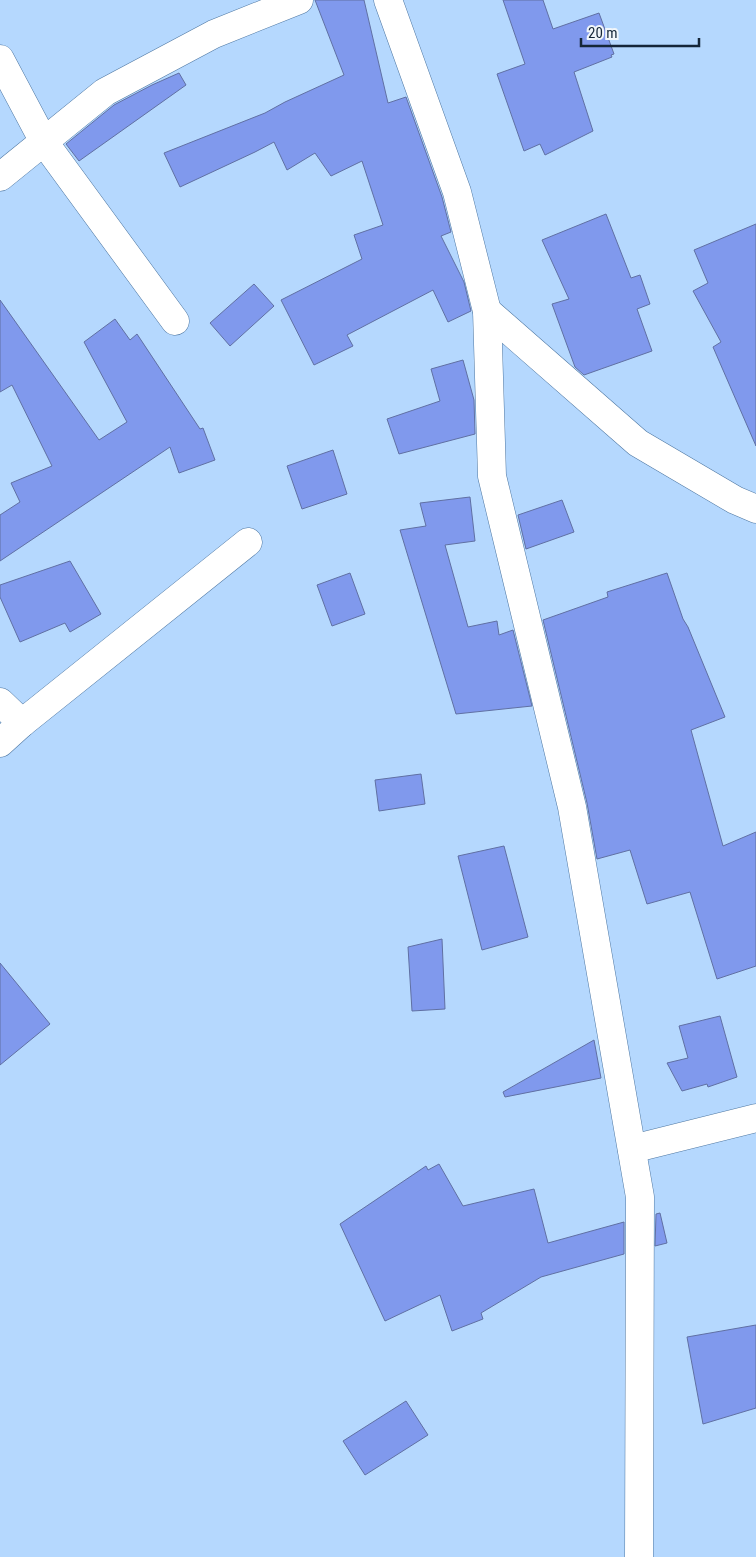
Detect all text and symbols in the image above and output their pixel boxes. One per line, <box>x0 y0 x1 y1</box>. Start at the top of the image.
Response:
scale bar <box>581 15 698 47</box>
text: 20 m <box>588 24 618 42</box>

